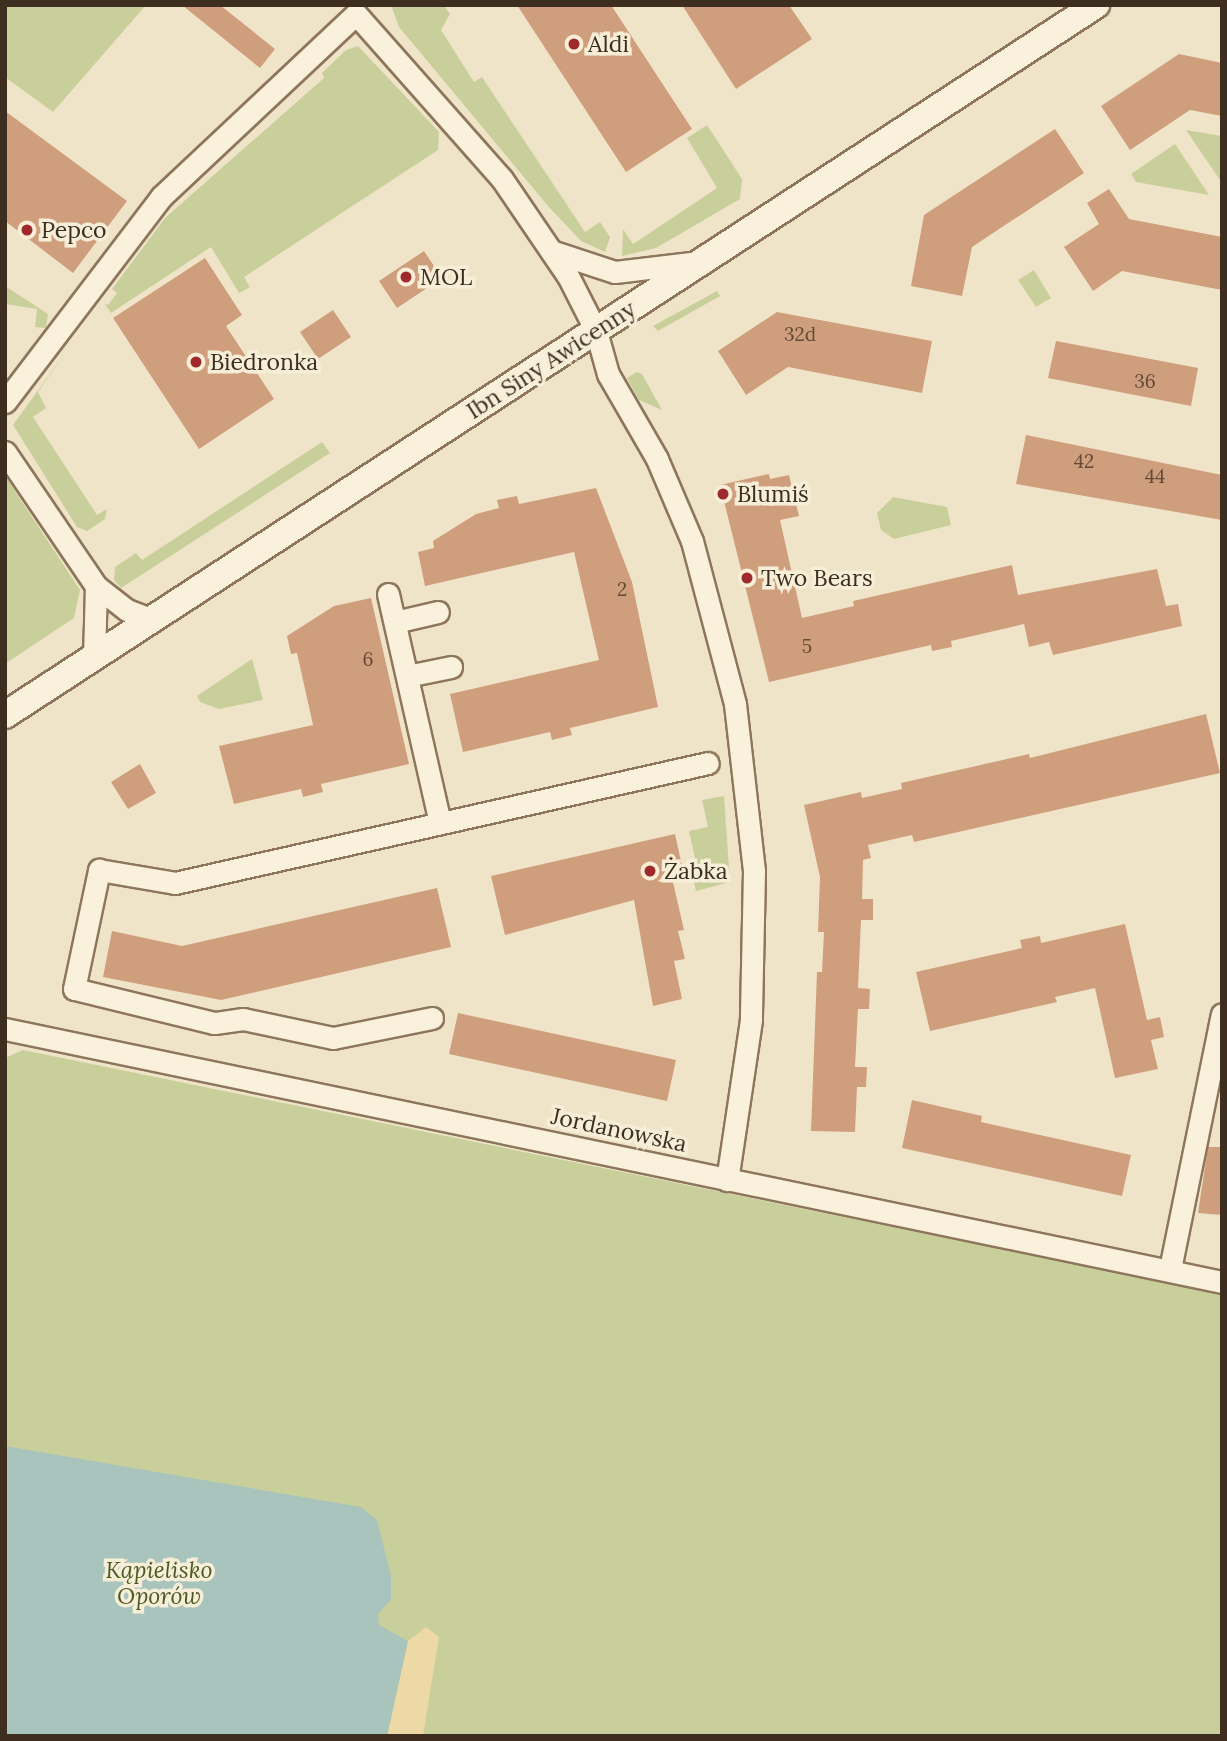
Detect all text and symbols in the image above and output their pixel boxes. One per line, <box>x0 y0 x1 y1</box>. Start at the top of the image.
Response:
place label: Aldi <box>588 30 629 58</box>
marker: Aldi <box>566 36 582 52</box>
place label: Pepco <box>41 216 106 244</box>
marker: Pepco <box>19 222 35 238</box>
place label: MOL <box>420 263 472 291</box>
marker: MOL <box>398 269 414 285</box>
street label: Ibn Siny Awicenny <box>461 295 641 425</box>
house number: 32d <box>784 324 816 346</box>
place label: Biedronka <box>210 348 318 376</box>
marker: Biedronka <box>188 354 204 370</box>
house number: 36 <box>1134 371 1156 393</box>
house number: 42 <box>1074 451 1094 473</box>
house number: 44 <box>1145 466 1165 488</box>
place label: Blumiś <box>737 480 809 508</box>
marker: Blumiś <box>715 486 731 502</box>
place label: Two Bears <box>761 564 873 592</box>
marker: Two Bears <box>739 570 755 586</box>
house number: 2 <box>617 579 627 601</box>
house number: 5 <box>802 636 812 658</box>
house number: 6 <box>363 649 373 671</box>
place label: Żabka <box>664 857 728 885</box>
marker: Żabka <box>642 863 658 879</box>
street label: Jordanowska <box>549 1102 689 1158</box>
park label: Kąpielisko Oporów <box>106 1556 212 1610</box>

